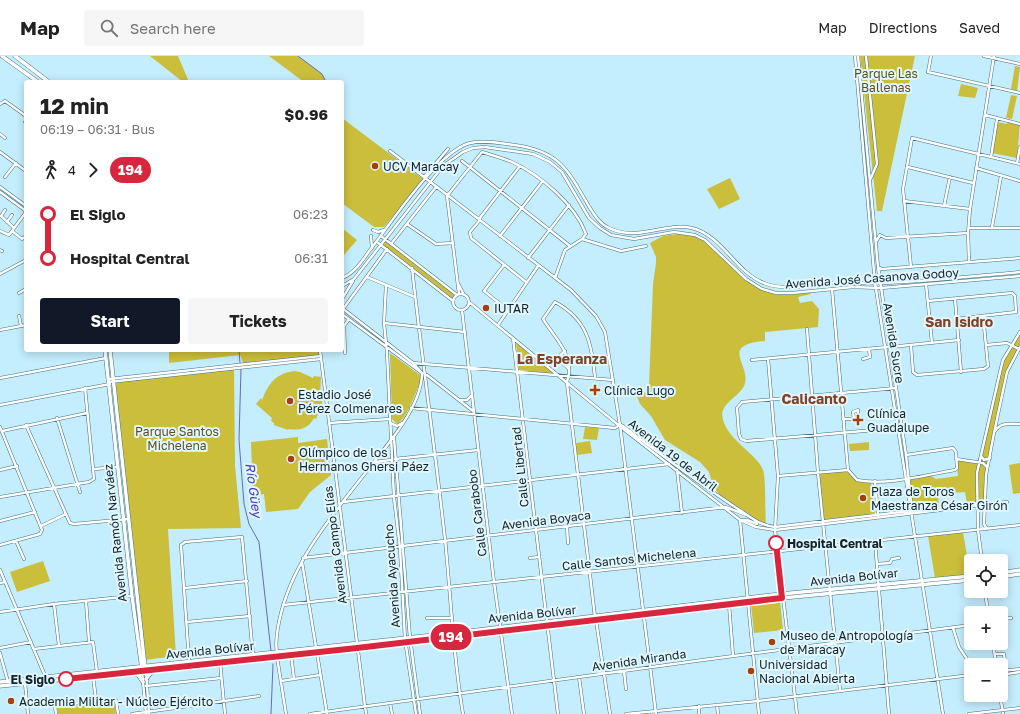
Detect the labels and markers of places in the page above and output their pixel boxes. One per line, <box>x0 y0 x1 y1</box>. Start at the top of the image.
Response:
place label: UCV Maracay <box>383 159 459 174</box>
marker: UCV Maracay <box>370 161 380 171</box>
place label: IUTAR <box>494 301 529 316</box>
marker: IUTAR <box>481 303 491 313</box>
place label: Clínica Lugo <box>604 383 675 398</box>
marker: Clínica Lugo <box>589 384 601 396</box>
place label: Estadio José Pérez Colmenares <box>298 387 402 416</box>
marker: Estadio José Pérez Colmenares <box>285 396 295 406</box>
place label: Clínica Guadalupe <box>867 406 929 435</box>
marker: Clínica Guadalupe <box>852 414 864 426</box>
place label: Olímpico de los Hermanos Ghersi Páez <box>299 445 429 474</box>
marker: Olímpico de los Hermanos Ghersi Páez <box>286 454 296 464</box>
place label: Plaza de Toros Maestranza César Girón <box>871 484 1008 513</box>
marker: Plaza de Toros Maestranza César Girón <box>858 493 868 503</box>
marker: Hospital Central <box>768 535 784 551</box>
place label: Hospital Central <box>787 536 883 551</box>
place label: Museo de Antropología de Maracay <box>780 628 913 657</box>
marker: Museo de Antropología de Maracay <box>767 637 777 647</box>
place label: Universidad Nacional Abierta <box>759 657 855 686</box>
marker: Universidad Nacional Abierta <box>746 666 756 676</box>
marker: El Siglo <box>58 671 74 687</box>
place label: El Siglo <box>11 672 55 687</box>
place label: Academia Militar - Núcleo Ejército <box>19 694 213 709</box>
marker: Academia Militar - Núcleo Ejército <box>6 696 16 706</box>

